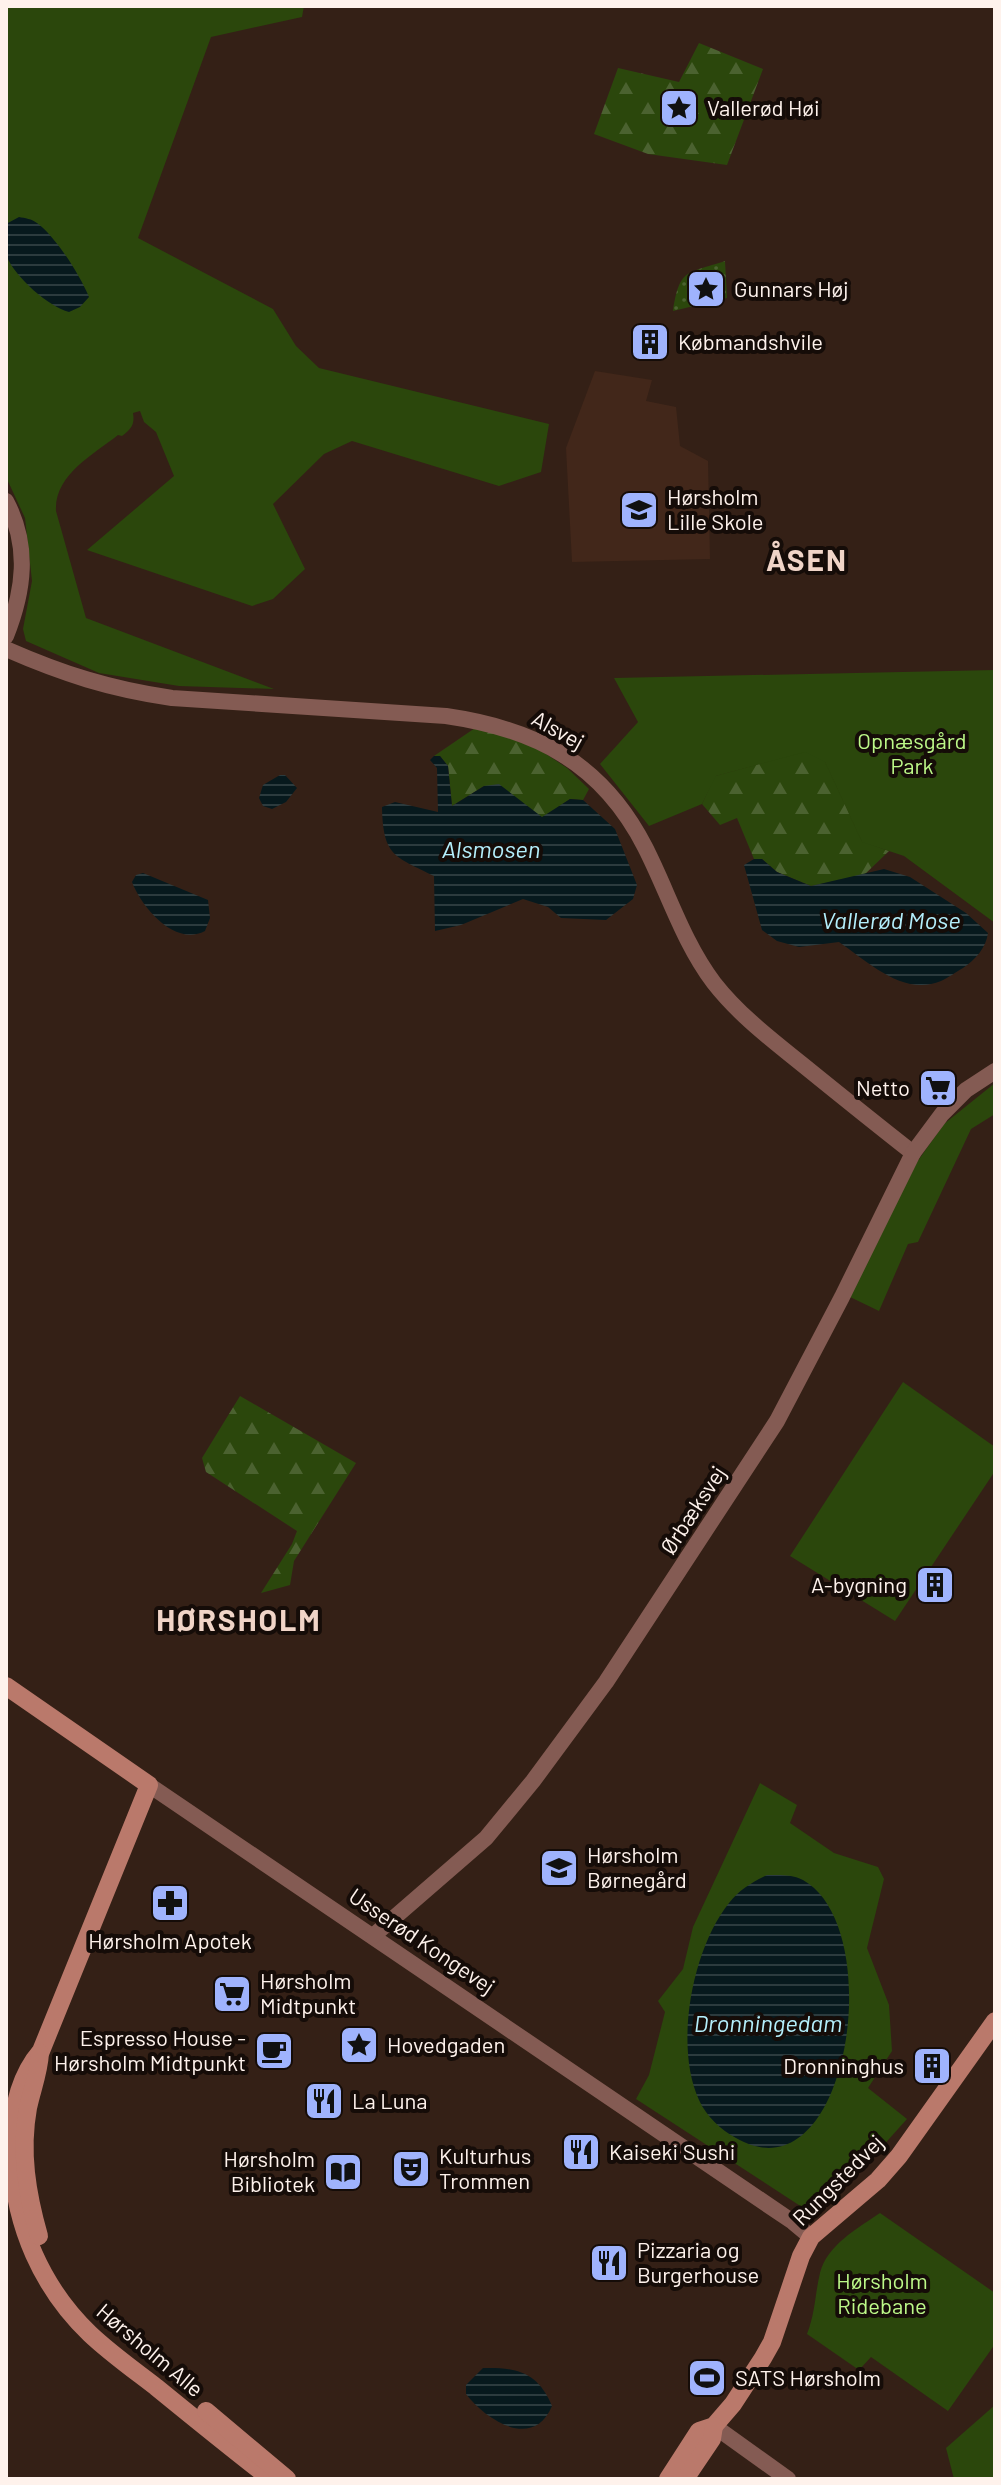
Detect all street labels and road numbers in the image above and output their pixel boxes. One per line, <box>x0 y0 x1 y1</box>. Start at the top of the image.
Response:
street label: Alsvej <box>528 704 589 754</box>
street label: Ørbæksvej <box>654 1460 730 1558</box>
street label: Usserød Kongevej <box>345 1882 500 1999</box>
street label: Rungstedvej <box>786 2128 888 2230</box>
street label: Hørsholm Alle <box>92 2297 209 2401</box>

